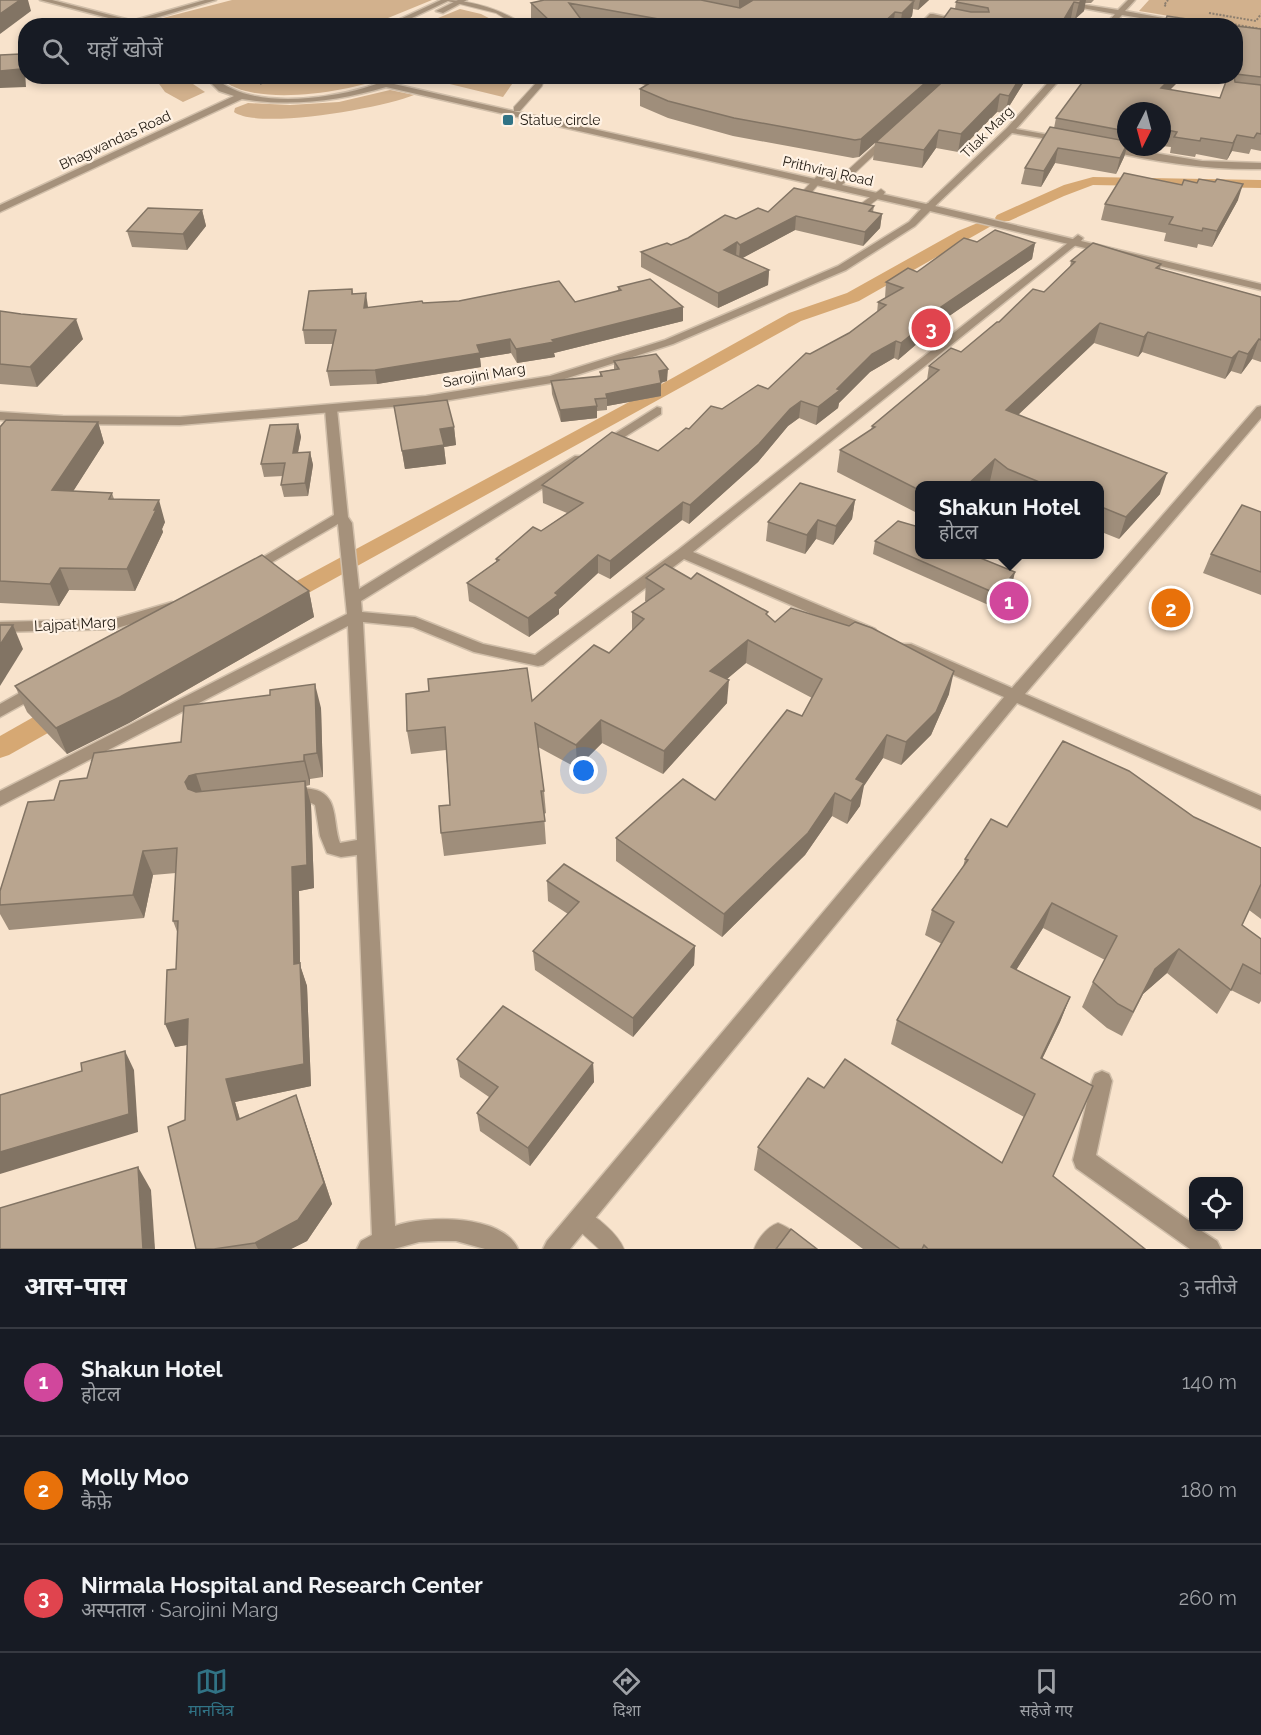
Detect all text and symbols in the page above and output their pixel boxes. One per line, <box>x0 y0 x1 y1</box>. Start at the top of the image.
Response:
search box <box>18 18 1243 84</box>
icon: search <box>39 35 72 68</box>
text: यहाँ खोजें <box>87 36 163 62</box>
north arrow <box>1117 102 1171 156</box>
street label: Tilak Marg <box>958 103 1016 161</box>
street label: Bhagwandas Road <box>57 107 173 173</box>
place label: Statue circle <box>520 112 601 128</box>
marker: Statue circle <box>501 113 515 127</box>
street label: Prithviraj Road <box>781 153 875 189</box>
pin: 3 <box>912 306 950 350</box>
street label: Sarojini Marg <box>442 360 526 390</box>
popup <box>915 481 1104 559</box>
text: Shakun Hotel <box>939 494 1080 520</box>
text: होटल <box>939 520 978 544</box>
pin: 1 <box>990 578 1028 624</box>
pin: 2 <box>1152 586 1190 630</box>
street label: Lajpat Marg <box>34 613 116 635</box>
your location <box>569 756 598 785</box>
map controls <box>1189 1177 1243 1231</box>
button: locate <box>1189 1177 1243 1231</box>
text: आस-पास <box>24 1271 127 1301</box>
text: 3 नतीजे <box>1179 1275 1237 1299</box>
text: Shakun Hotel <box>81 1356 223 1382</box>
text: 1 <box>39 1370 48 1394</box>
text: 140 m <box>1182 1370 1237 1394</box>
text: होटल <box>81 1382 120 1406</box>
text: Molly Moo <box>81 1464 189 1490</box>
text: 2 <box>38 1478 49 1502</box>
text: 180 m <box>1181 1478 1237 1502</box>
text: कैफ़े <box>81 1490 112 1514</box>
text: Nirmala Hospital and Research Center <box>81 1572 483 1598</box>
text: 3 <box>38 1586 49 1610</box>
text: 260 m <box>1179 1586 1237 1610</box>
text: अस्पताल · Sarojini Marg <box>81 1598 279 1622</box>
tab: मानचित्र <box>188 1665 234 1723</box>
tab: दिशा <box>610 1665 643 1723</box>
tab: सहेजे गए <box>1020 1665 1073 1723</box>

